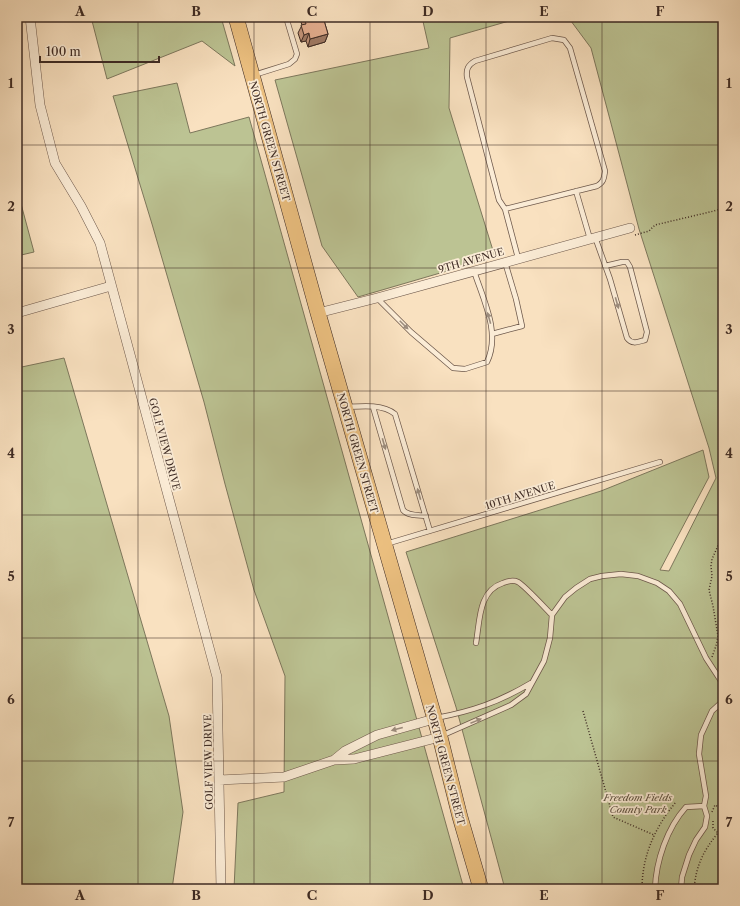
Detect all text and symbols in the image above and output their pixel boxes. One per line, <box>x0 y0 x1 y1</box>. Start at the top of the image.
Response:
text: A <box>74 3 86 19</box>
text: B <box>191 3 201 19</box>
text: C <box>307 3 317 19</box>
text: D <box>422 3 434 19</box>
text: E <box>539 3 549 19</box>
text: F <box>656 3 665 19</box>
scale bar <box>40 38 159 64</box>
text: 100 m <box>46 44 81 59</box>
text: 1 <box>8 75 14 91</box>
text: 1 <box>726 75 732 91</box>
street label: NORTH GREEN STREET <box>246 80 293 203</box>
text: 2 <box>7 198 15 214</box>
text: 2 <box>725 198 733 214</box>
street label: 9TH AVENUE <box>437 245 506 276</box>
one-way arrow <box>614 298 620 310</box>
one-way arrow <box>486 312 492 324</box>
one-way arrow <box>400 320 409 330</box>
text: 3 <box>7 321 15 337</box>
text: 3 <box>725 321 733 337</box>
street label: NORTH GREEN STREET <box>334 392 381 515</box>
street label: GOLF VIEW DRIVE <box>146 396 183 492</box>
one-way arrow <box>381 439 387 451</box>
text: 4 <box>7 445 15 461</box>
text: 4 <box>725 445 733 461</box>
street label: 10TH AVENUE <box>484 479 557 512</box>
one-way arrow <box>416 487 422 499</box>
text: 5 <box>7 568 15 584</box>
text: 5 <box>725 568 733 584</box>
text: 6 <box>7 691 15 707</box>
text: 6 <box>725 691 733 707</box>
street label: NORTH GREEN STREET <box>423 703 468 827</box>
street label: GOLF VIEW DRIVE <box>201 714 216 810</box>
one-way arrow <box>470 717 482 723</box>
one-way arrow <box>390 726 402 732</box>
park label: Freedom Fields County Park <box>603 791 673 816</box>
text: 7 <box>8 814 15 830</box>
text: 7 <box>726 814 733 830</box>
text: A <box>74 887 86 903</box>
text: B <box>191 887 201 903</box>
text: C <box>307 887 317 903</box>
text: D <box>422 887 434 903</box>
text: E <box>539 887 549 903</box>
text: F <box>656 887 665 903</box>

